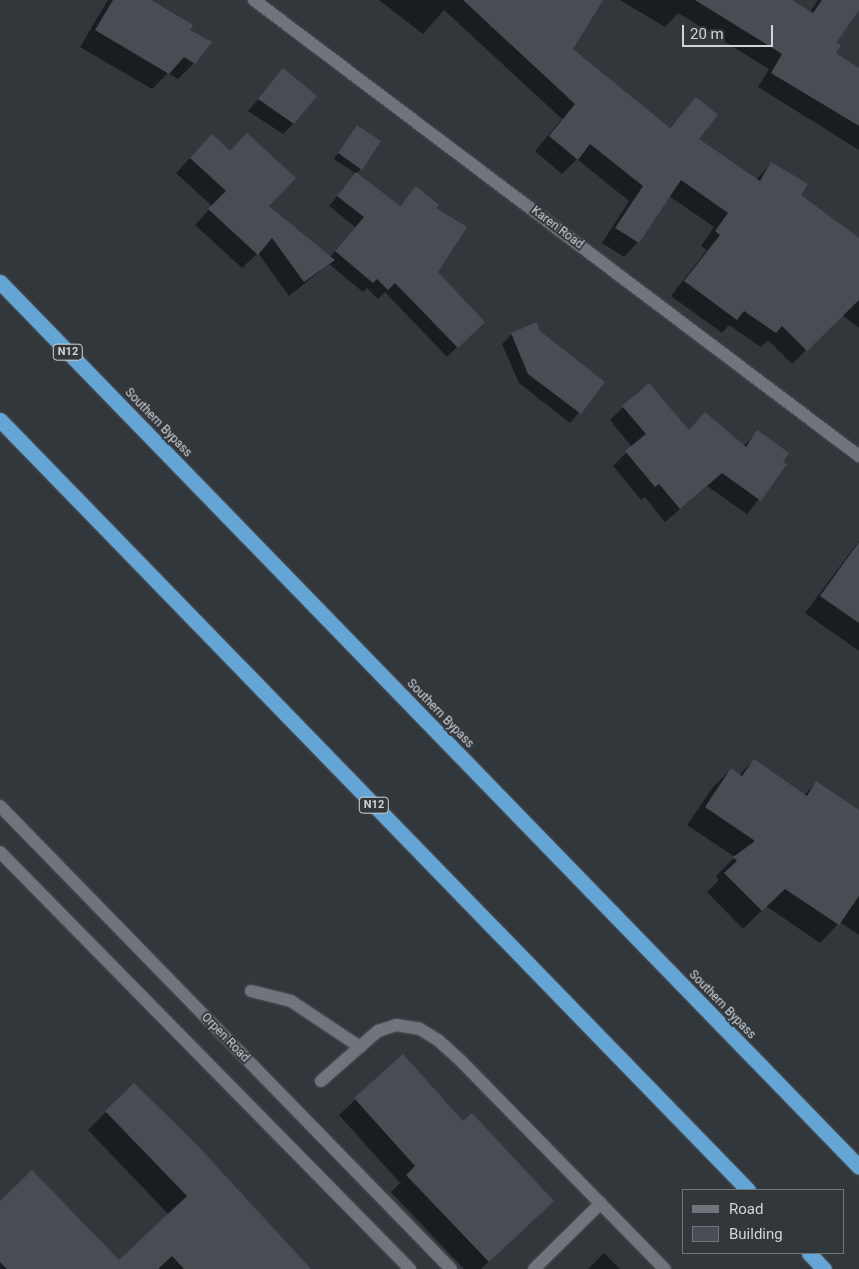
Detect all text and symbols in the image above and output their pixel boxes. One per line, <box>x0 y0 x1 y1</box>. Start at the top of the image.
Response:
scale bar <box>684 15 775 47</box>
text: 20 m <box>690 25 724 43</box>
street label: Karen Road <box>528 204 586 252</box>
road number: N12 <box>52 344 84 361</box>
street label: Southern Bypass <box>122 386 194 460</box>
street label: Southern Bypass <box>404 677 476 751</box>
road number: N12 <box>358 796 390 814</box>
street label: Southern Bypass <box>686 968 758 1042</box>
street label: Orpen Road <box>198 1010 252 1066</box>
legend <box>682 1189 844 1254</box>
text: Road <box>729 1200 763 1218</box>
text: Building <box>729 1225 783 1243</box>

